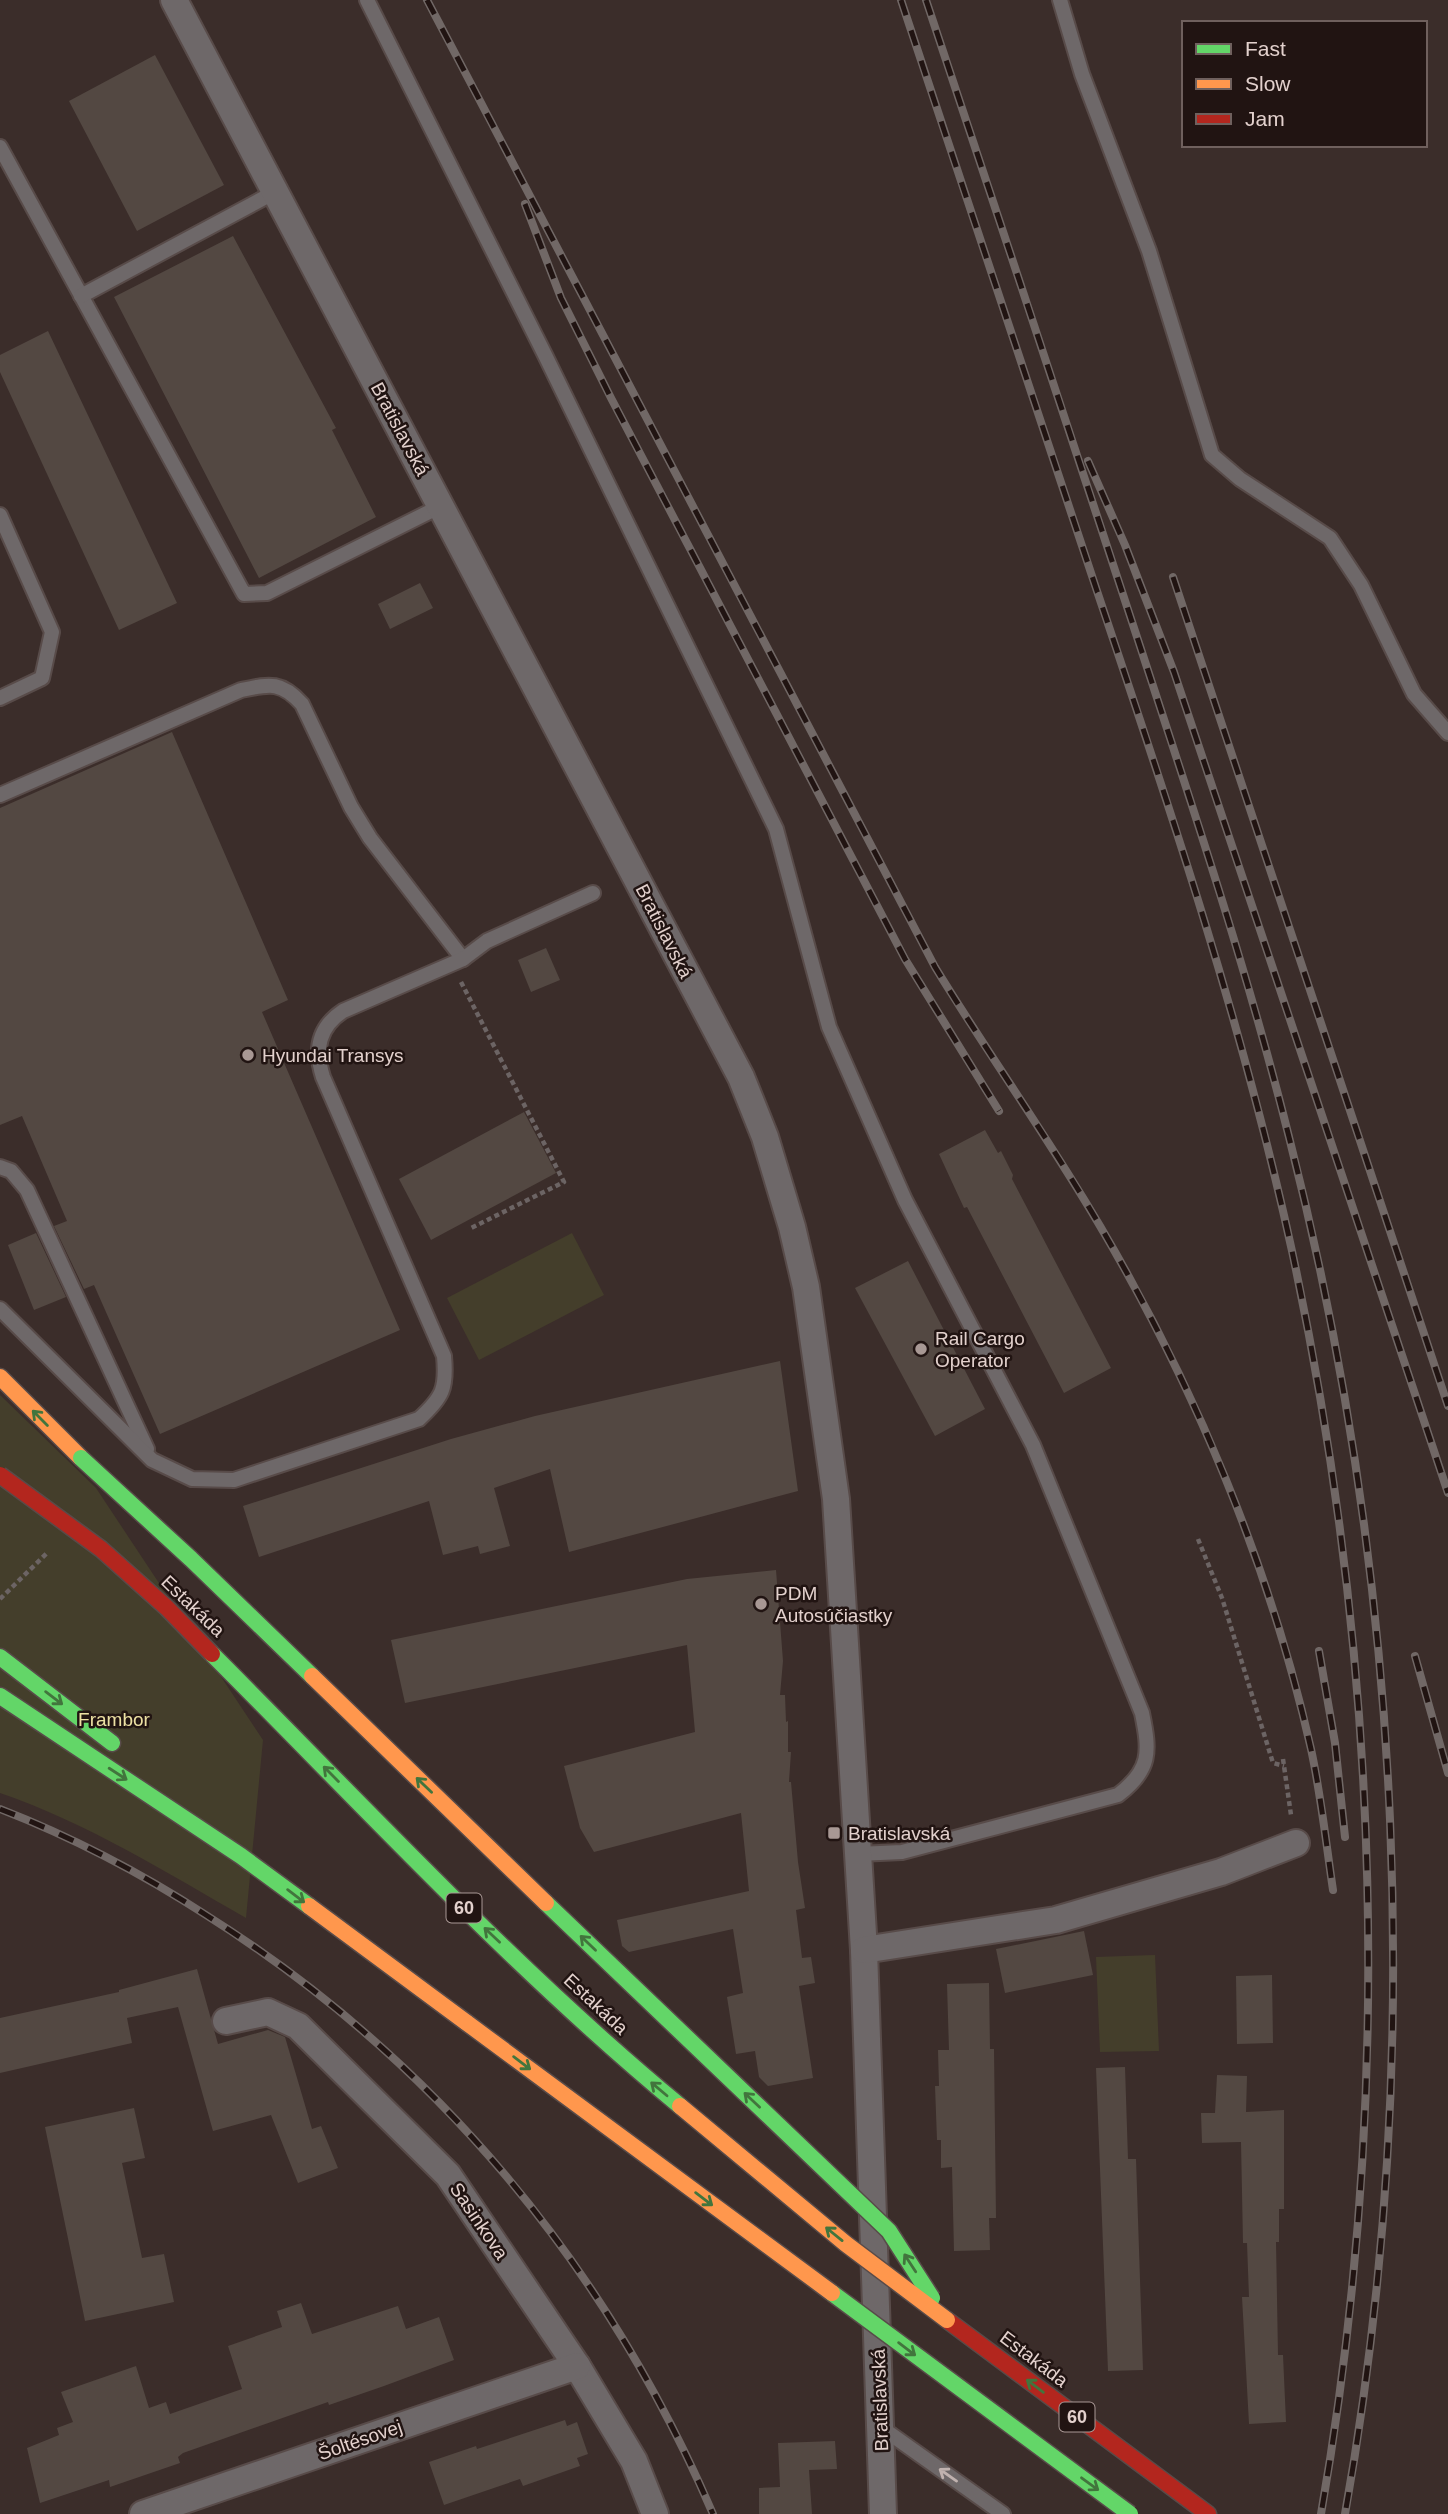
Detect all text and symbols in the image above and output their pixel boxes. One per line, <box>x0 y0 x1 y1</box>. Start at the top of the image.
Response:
legend <box>1182 21 1427 147</box>
text: Fast <box>1245 37 1286 60</box>
text: Slow <box>1245 72 1291 95</box>
text: Jam <box>1245 107 1285 130</box>
street label: Bratislavská <box>367 379 434 480</box>
street label: Bratislavská <box>631 881 697 982</box>
place label: Hyundai Transys <box>262 1045 404 1066</box>
marker: Hyundai Transys <box>240 1047 256 1063</box>
place label: Rail Cargo Operator <box>935 1328 1025 1371</box>
marker: Rail Cargo Operator <box>913 1341 929 1357</box>
one-way arrow <box>32 1410 49 1427</box>
street label: Estakáda <box>157 1571 229 1641</box>
place label: PDM Autosúčiastky <box>775 1583 893 1626</box>
marker: PDM Autosúčiastky <box>753 1596 769 1612</box>
one-way arrow <box>44 1691 63 1705</box>
park label: Frambor <box>78 1709 151 1730</box>
one-way arrow <box>323 1765 340 1782</box>
one-way arrow <box>108 1767 127 1782</box>
one-way arrow <box>416 1776 433 1793</box>
place label: Bratislavská <box>848 1823 951 1844</box>
marker: Bratislavská <box>826 1825 842 1841</box>
one-way arrow <box>286 1889 305 1903</box>
road number: 60 <box>447 1894 482 1922</box>
one-way arrow <box>483 1927 501 1944</box>
one-way arrow <box>579 1934 596 1951</box>
street label: Estakáda <box>560 1969 632 2039</box>
one-way arrow <box>512 2056 530 2071</box>
one-way arrow <box>650 2081 668 2097</box>
one-way arrow <box>744 2092 761 2109</box>
street label: Sasinkova <box>446 2179 512 2264</box>
one-way arrow <box>695 2191 713 2206</box>
one-way arrow <box>826 2226 844 2242</box>
one-way arrow <box>902 2253 916 2273</box>
street label: Estakáda <box>996 2327 1072 2391</box>
one-way arrow <box>897 2342 916 2356</box>
street label: Bratislavská <box>868 2348 892 2452</box>
one-way arrow <box>1026 2378 1045 2393</box>
road number: 60 <box>1060 2402 1094 2432</box>
street label: Šoltésovej <box>315 2416 405 2464</box>
one-way arrow <box>939 2467 958 2482</box>
one-way arrow <box>1080 2476 1099 2491</box>

